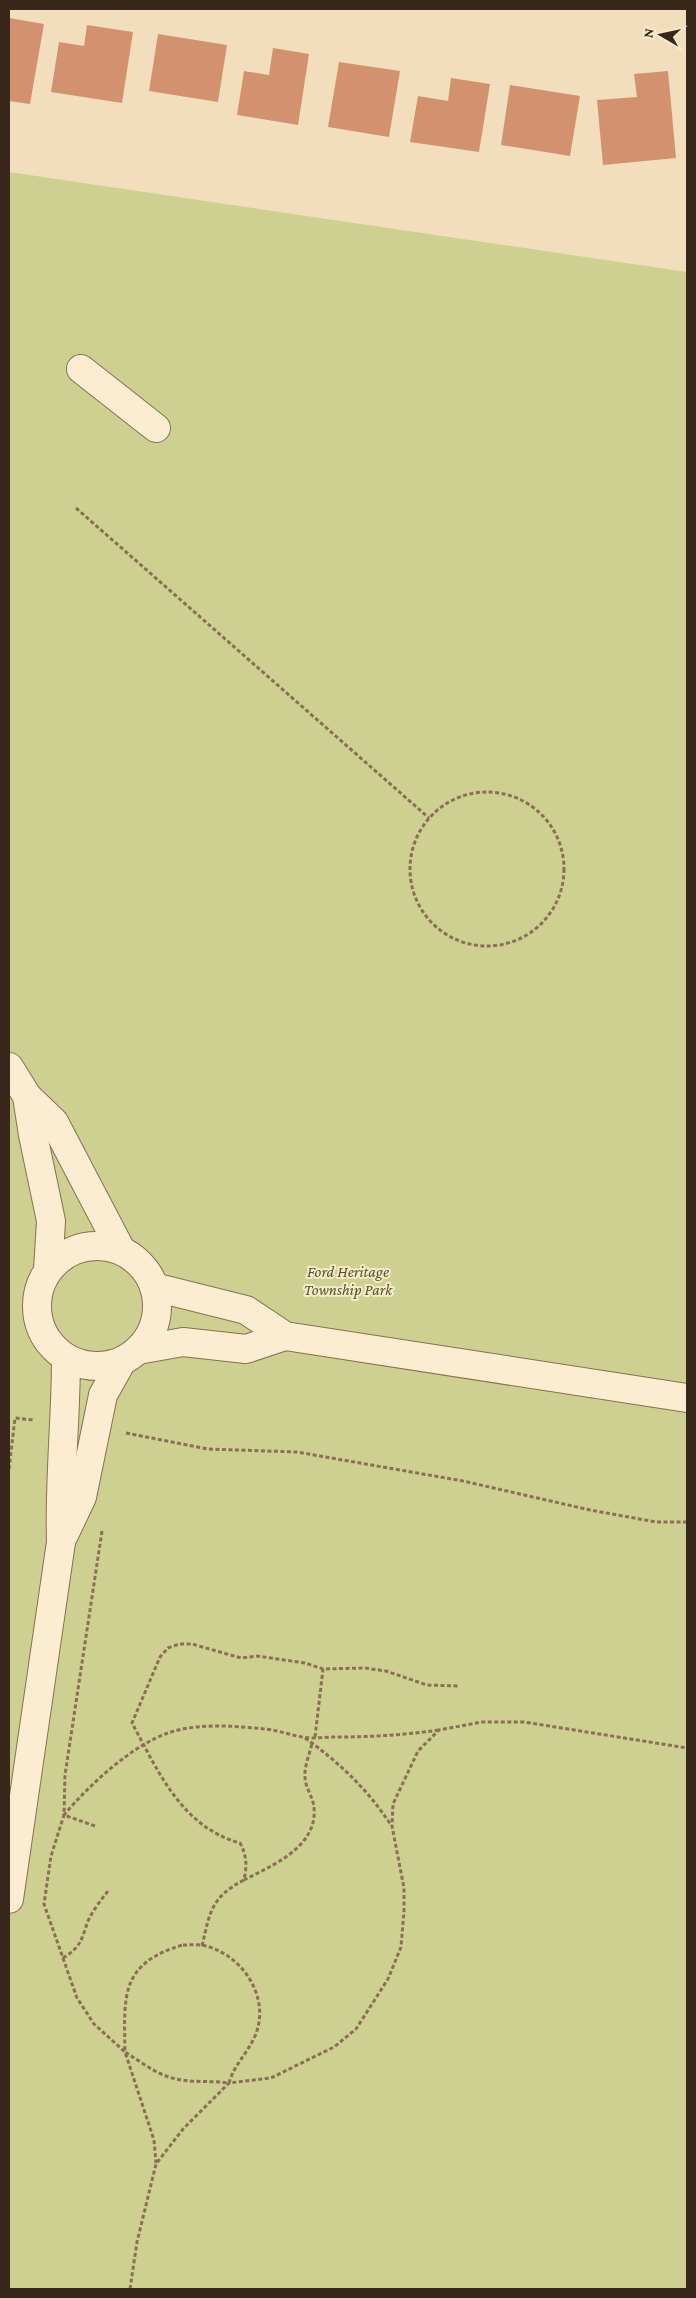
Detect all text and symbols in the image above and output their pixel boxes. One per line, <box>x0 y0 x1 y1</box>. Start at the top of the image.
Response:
north arrow <box>636 10 686 60</box>
text: N <box>640 27 657 39</box>
park label: Ford Heritage Township Park <box>304 1263 393 1299</box>

